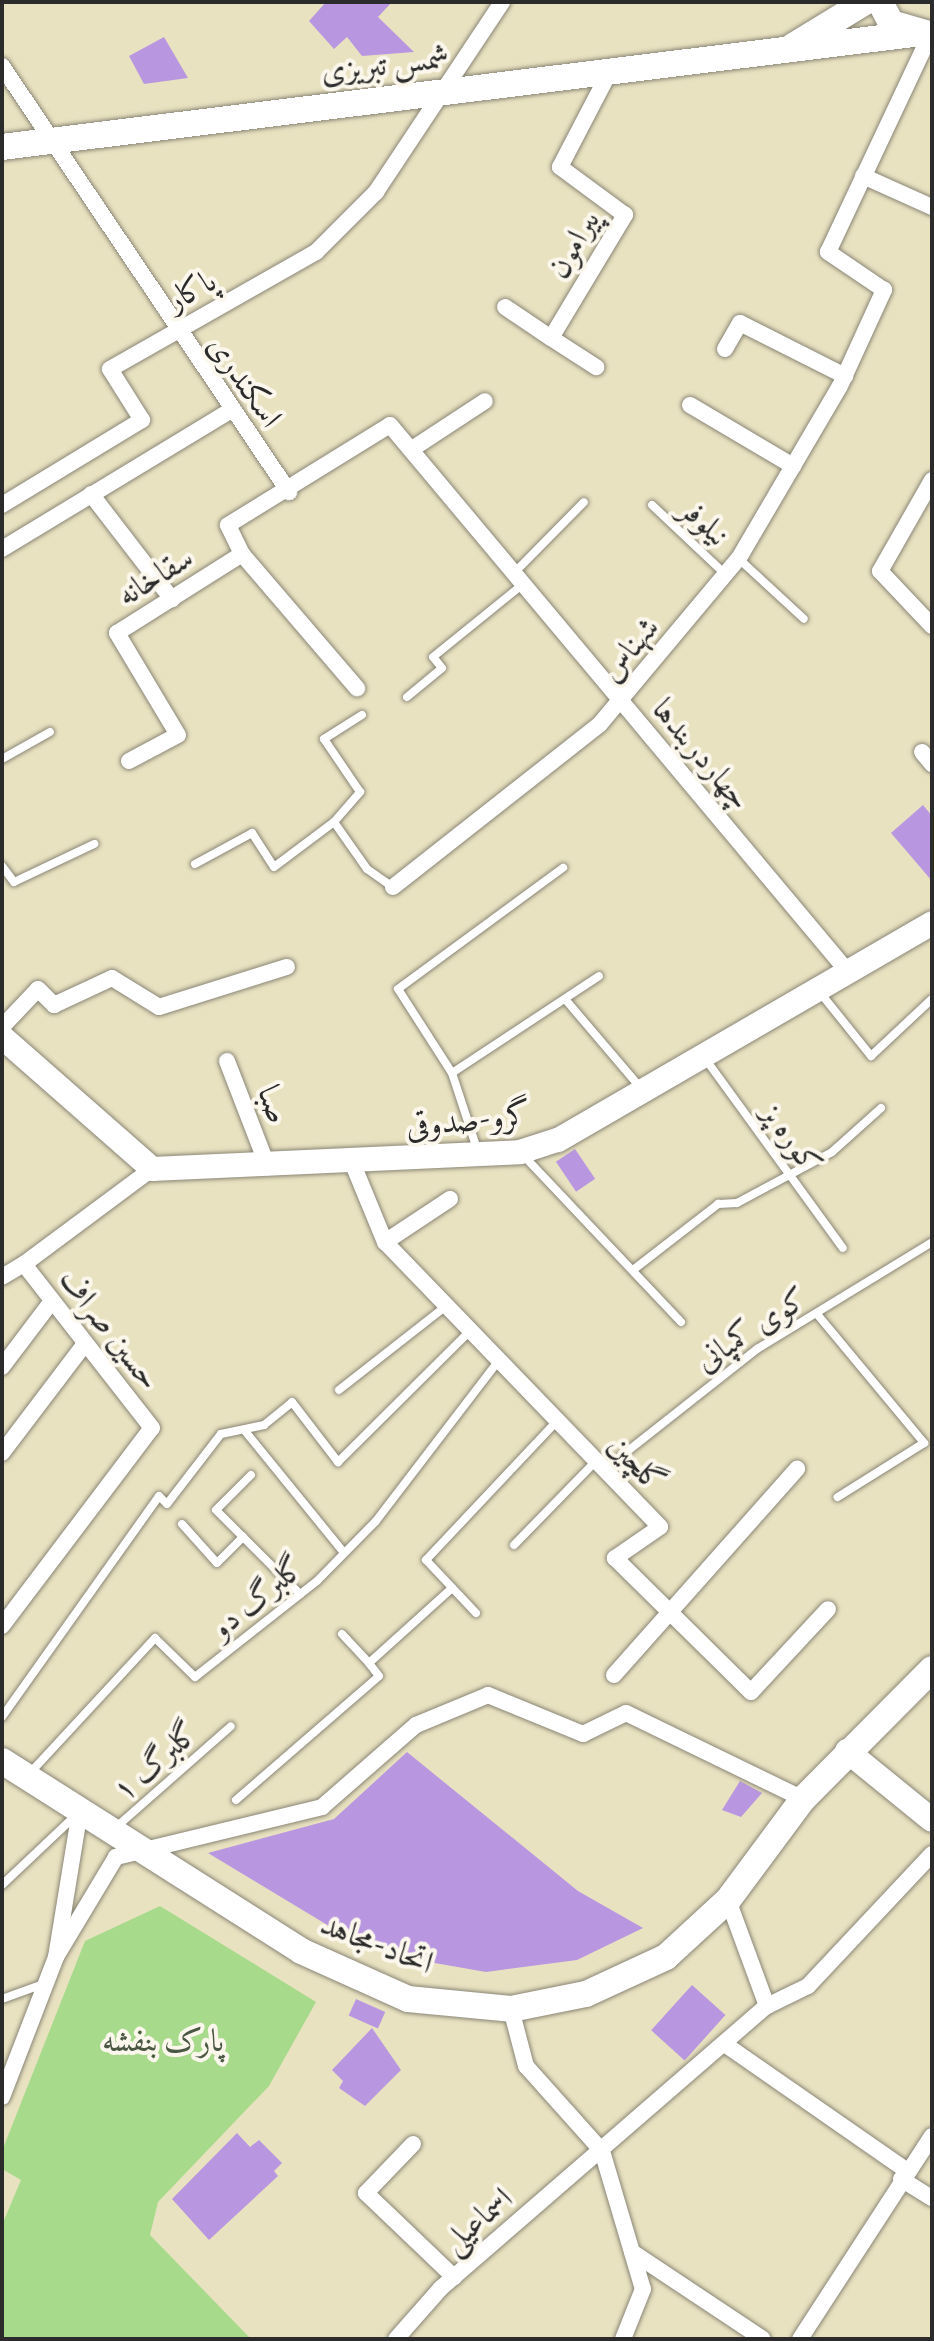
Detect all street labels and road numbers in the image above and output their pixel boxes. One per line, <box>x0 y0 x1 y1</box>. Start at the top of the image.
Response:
street label: شمس تبریزی <box>319 37 451 91</box>
street label: پیرامون <box>538 203 608 285</box>
street label: پاکار <box>159 261 223 319</box>
street label: اسکندری <box>199 327 291 435</box>
street label: نیلوفر <box>673 490 737 554</box>
street label: سقاخانه <box>110 538 200 614</box>
street label: شهناس <box>591 609 667 689</box>
street label: چهاردربندها <box>644 691 760 817</box>
street label: صبا <box>249 1080 299 1128</box>
street label: گرو-صدوقی <box>404 1094 532 1146</box>
street label: کوره پز <box>753 1095 831 1181</box>
street label: حسین صراف <box>51 1261 169 1397</box>
street label: کوی کمپانی <box>688 1279 814 1379</box>
street label: گلچین <box>600 1426 674 1500</box>
street label: گلبرگ دو <box>202 1548 312 1646</box>
street label: گلبرگ ۱ <box>104 1713 206 1809</box>
street label: اتحاد-مجاهد <box>315 1904 439 1982</box>
street label: اسماعیلی <box>434 2179 520 2261</box>

